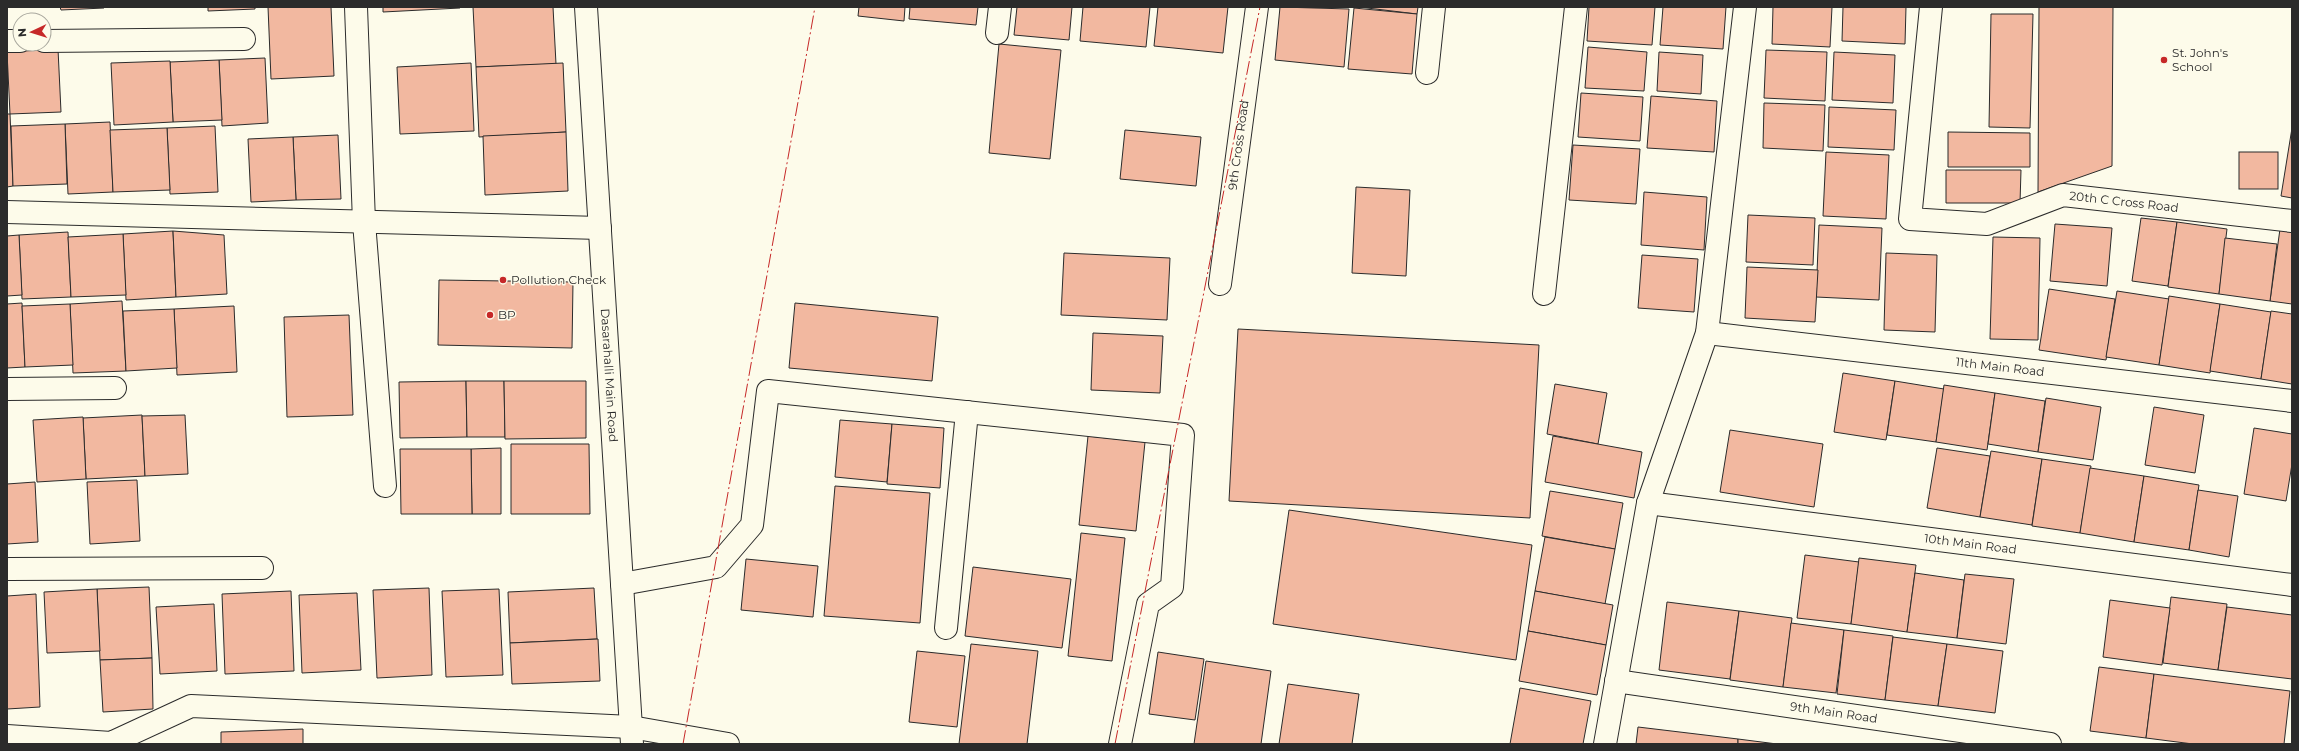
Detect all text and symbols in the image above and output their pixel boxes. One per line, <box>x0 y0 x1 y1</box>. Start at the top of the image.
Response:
north arrow <box>12 12 52 52</box>
text: N <box>15 28 29 38</box>
place label: St. John's School <box>2172 45 2228 74</box>
marker: St. John's School <box>2159 55 2169 65</box>
street label: 9th Cross Road <box>1225 99 1251 191</box>
street label: 20th C Cross Road <box>2069 188 2179 215</box>
place label: Pollution Check <box>511 272 607 287</box>
marker: Pollution Check <box>498 275 508 285</box>
place label: BP <box>498 307 516 322</box>
street label: Dasarahalli Main Road <box>598 308 621 443</box>
marker: BP <box>485 310 495 320</box>
street label: 11th Main Road <box>1955 354 2045 379</box>
street label: 10th Main Road <box>1923 530 2018 557</box>
street label: 9th Main Road <box>1789 698 1878 726</box>

